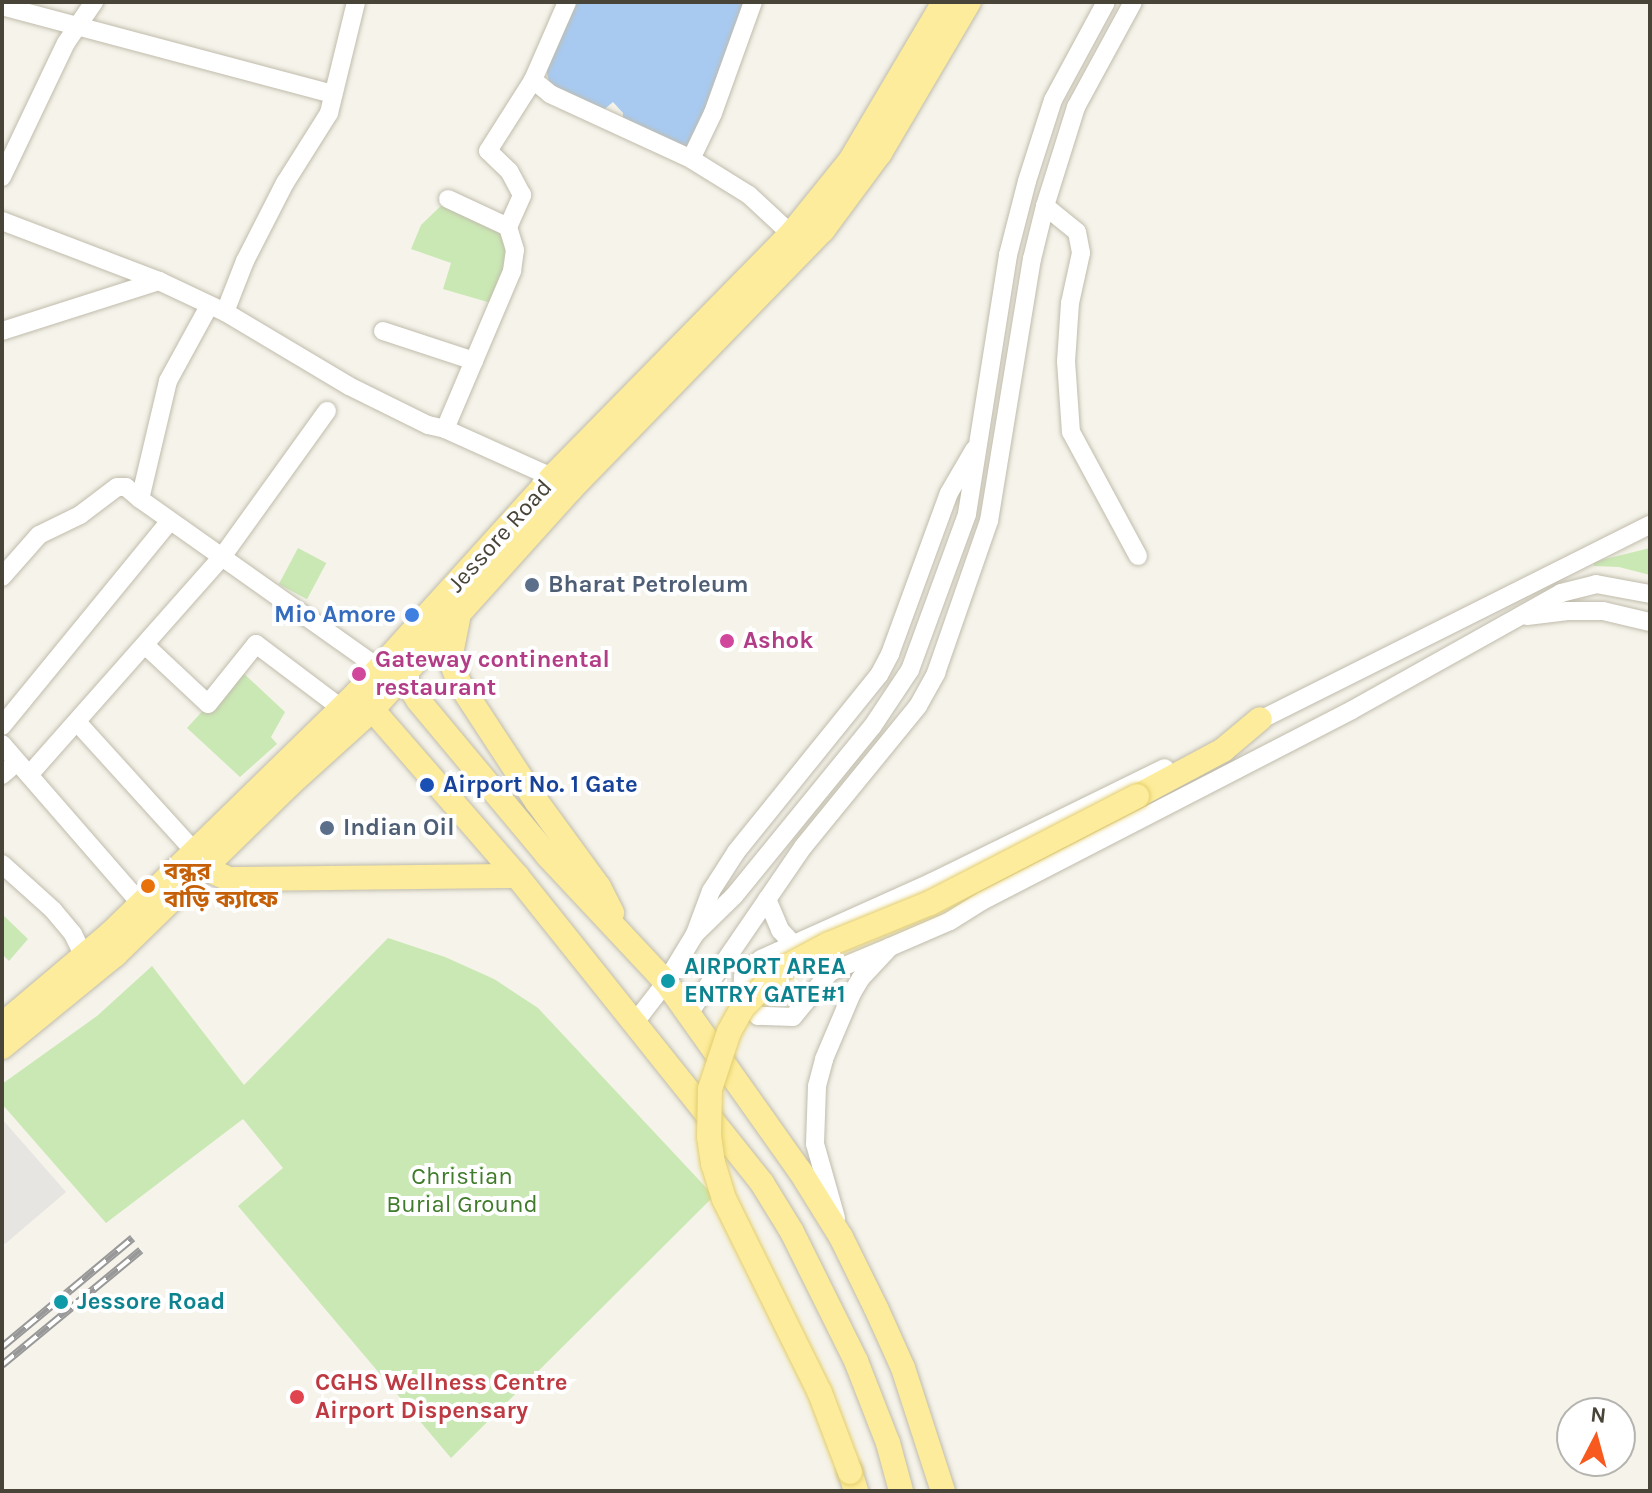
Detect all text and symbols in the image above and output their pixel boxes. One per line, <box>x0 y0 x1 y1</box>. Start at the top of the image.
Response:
street label: Jessore Road <box>442 473 558 599</box>
place label: Bharat Petroleum <box>548 571 749 599</box>
marker: Bharat Petroleum <box>523 576 541 594</box>
place label: Mio Amore <box>274 601 396 629</box>
marker: Mio Amore <box>403 606 421 624</box>
place label: Ashok <box>743 627 813 655</box>
marker: Ashok <box>718 632 736 650</box>
place label: Gateway continental restaurant <box>375 646 610 702</box>
marker: Gateway continental restaurant <box>350 665 368 683</box>
place label: Airport No. 1 Gate <box>443 771 638 799</box>
marker: Airport No. 1 Gate <box>418 776 436 794</box>
place label: Indian Oil <box>343 814 454 842</box>
marker: Indian Oil <box>318 819 336 837</box>
place label: বন্ধুর বাড়ি ক্যাফে <box>164 858 278 914</box>
marker: বন্ধুর বাড়ি ক্যাফে <box>139 877 157 895</box>
place label: AIRPORT AREA ENTRY GATE#1 <box>684 953 846 1009</box>
marker: AIRPORT AREA ENTRY GATE#1 <box>659 972 677 990</box>
park label: Christian Burial Ground <box>386 1163 538 1219</box>
place label: Jessore Road <box>77 1288 225 1316</box>
marker: Jessore Road <box>52 1293 70 1311</box>
place label: CGHS Wellness Centre Airport Dispensary <box>315 1369 567 1425</box>
marker: CGHS Wellness Centre Airport Dispensary <box>286 1386 308 1408</box>
north arrow <box>1556 1397 1636 1477</box>
text: N <box>1589 1401 1608 1429</box>

